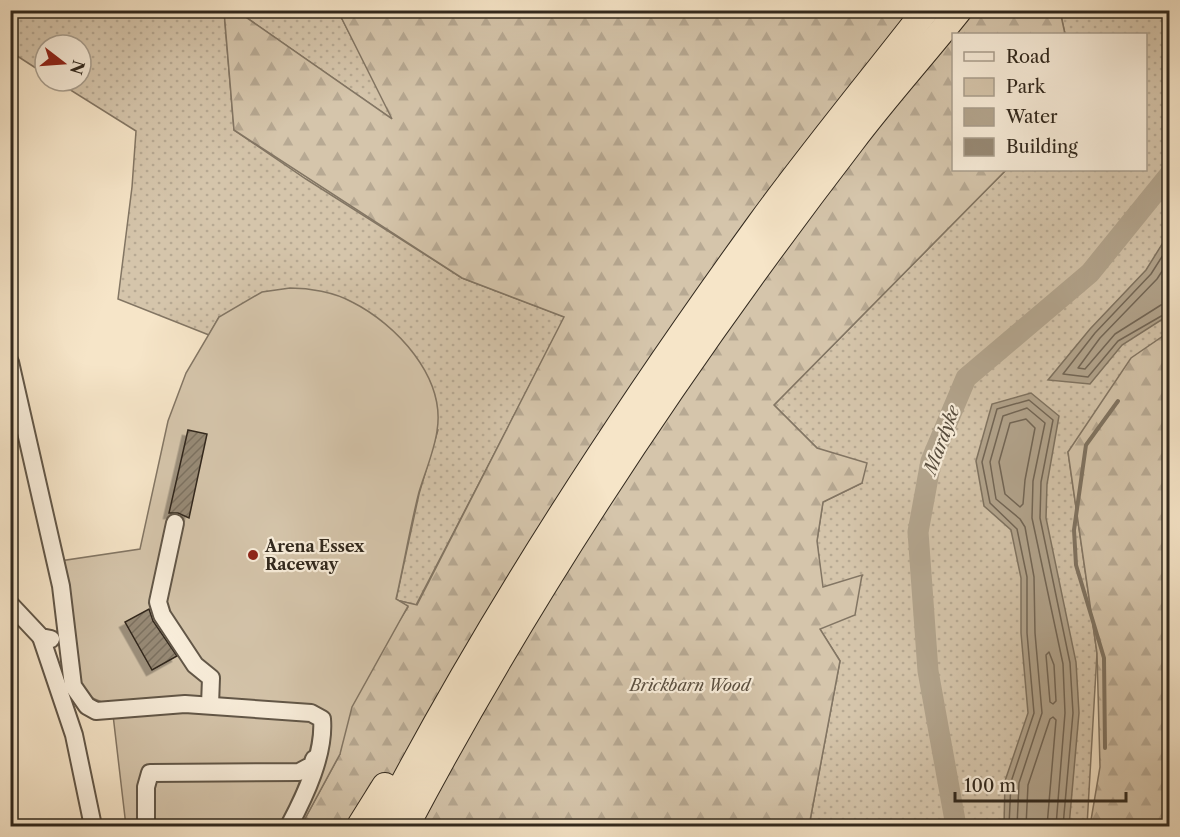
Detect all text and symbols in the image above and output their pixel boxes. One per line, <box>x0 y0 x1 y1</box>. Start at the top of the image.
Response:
north arrow <box>33 33 93 93</box>
legend <box>952 33 1147 171</box>
text: Road <box>1006 46 1051 68</box>
text: N <box>66 58 89 77</box>
text: Park <box>1006 76 1047 98</box>
text: Water <box>1005 106 1058 128</box>
text: Building <box>1006 136 1078 158</box>
water label: Mardyke <box>919 401 965 479</box>
place label: Arena Essex Raceway <box>264 536 365 574</box>
marker: Arena Essex Raceway <box>246 548 260 562</box>
park label: Brickbarn Wood <box>628 675 752 695</box>
scale bar <box>955 765 1126 803</box>
text: 100 m <box>964 775 1016 797</box>

